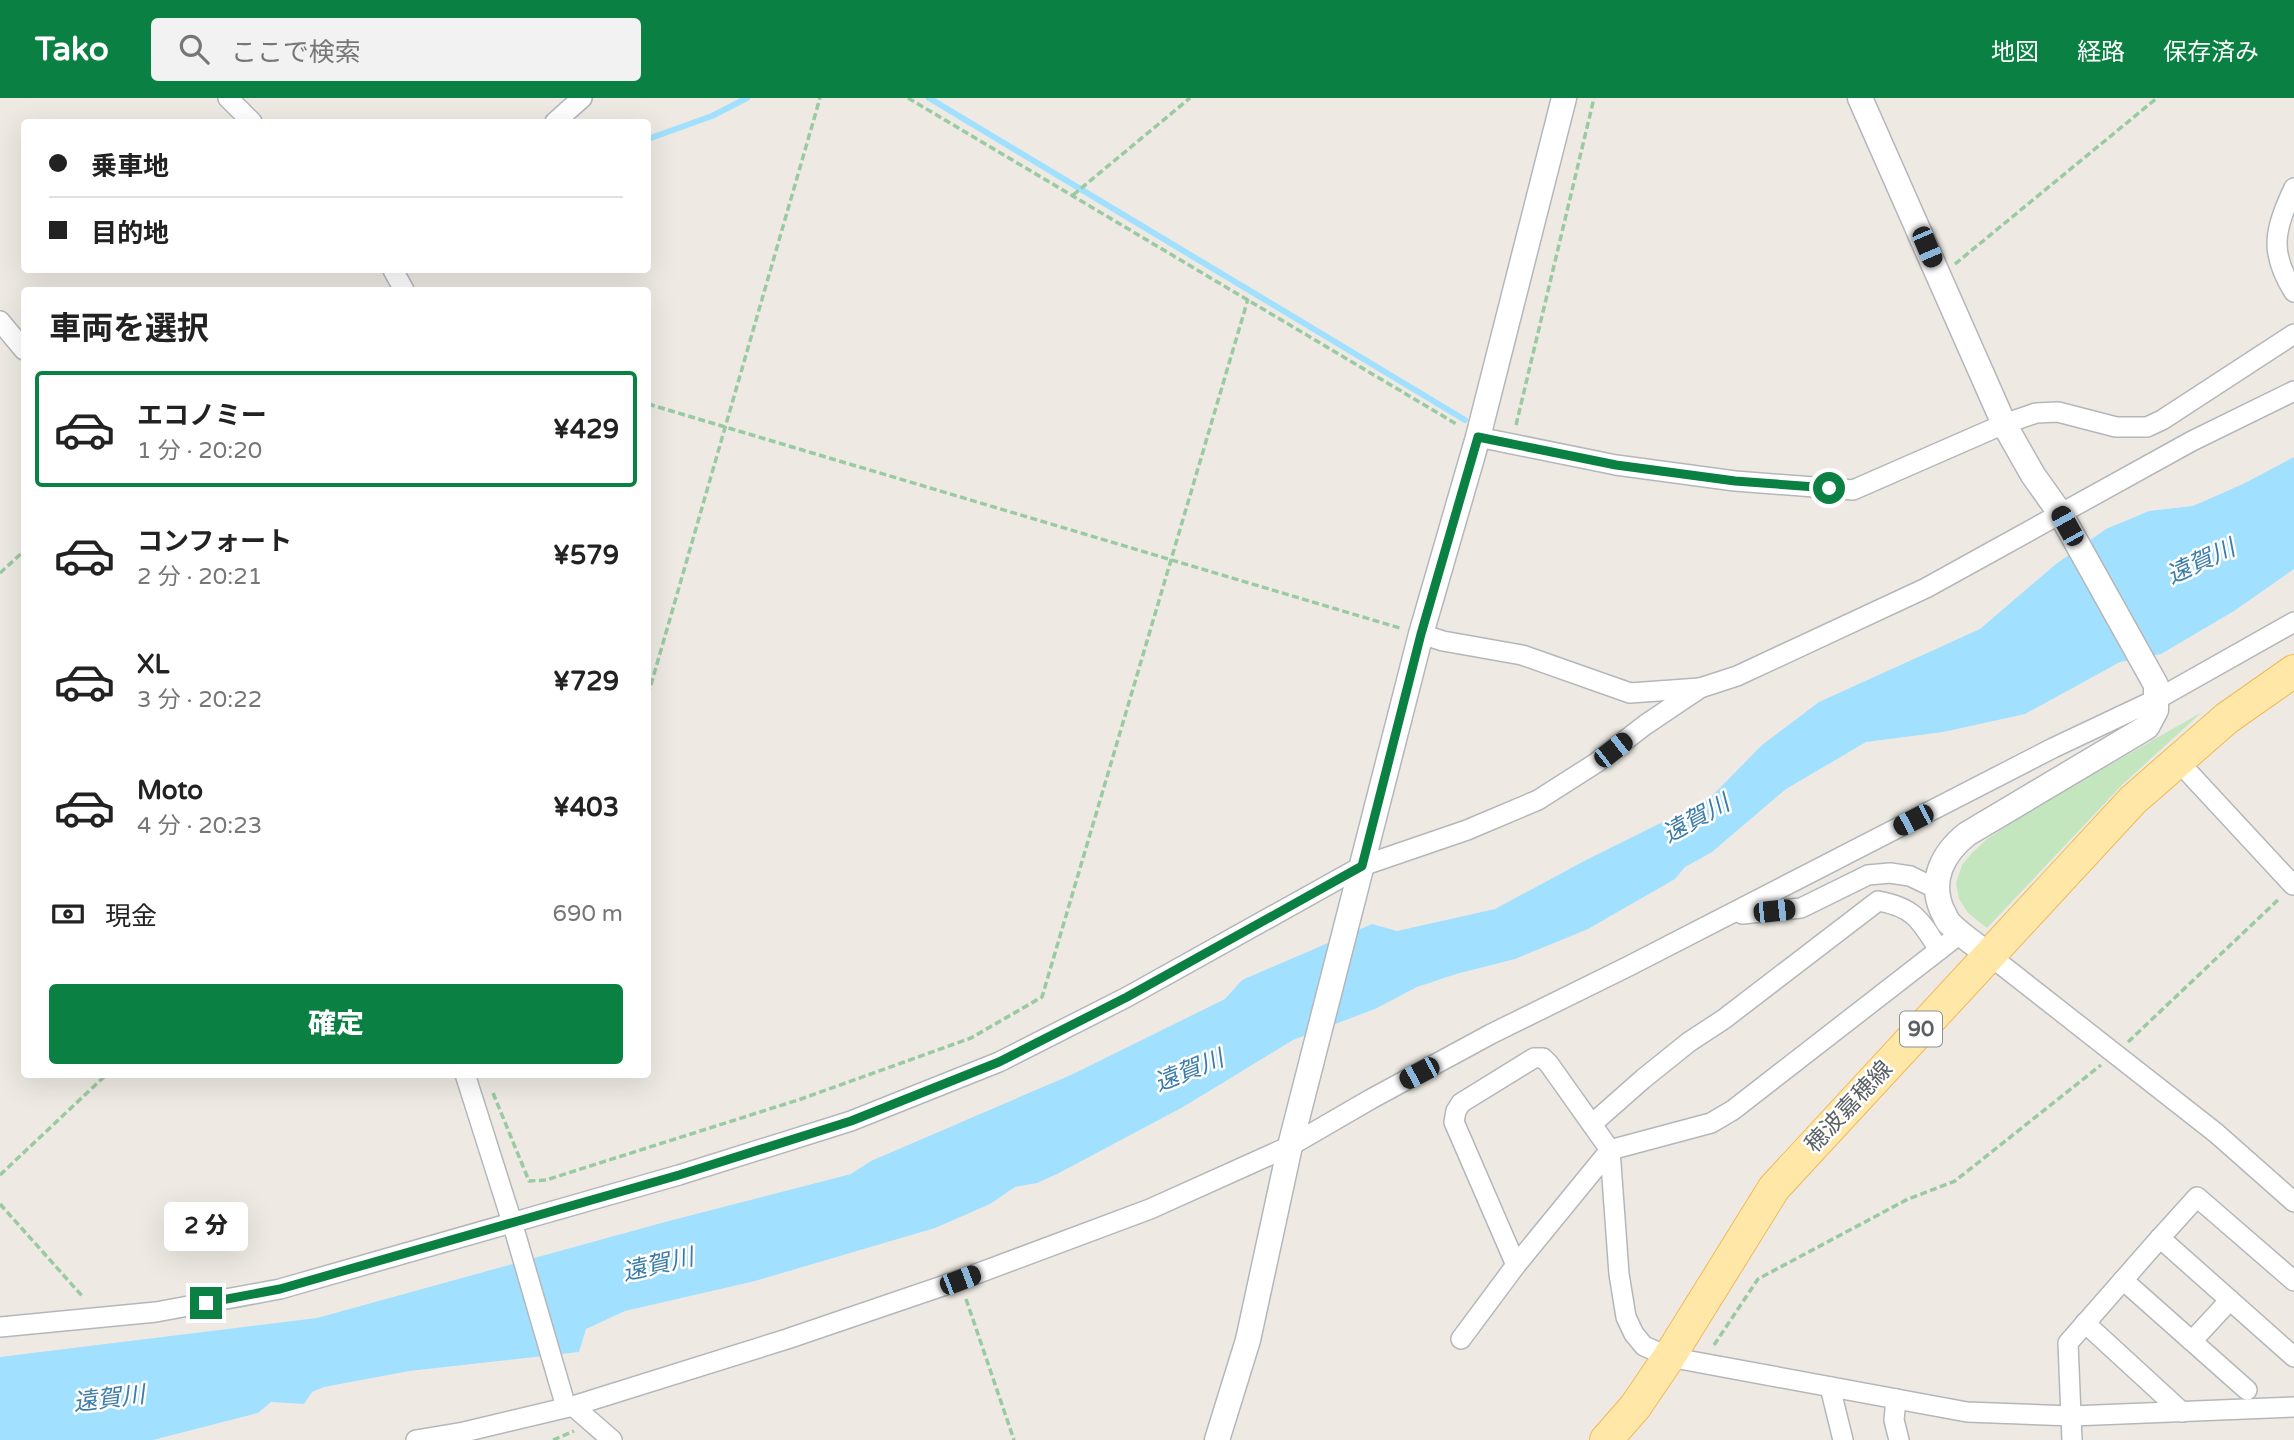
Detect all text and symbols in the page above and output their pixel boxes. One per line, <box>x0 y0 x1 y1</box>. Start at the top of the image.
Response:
search box <box>151 18 641 81</box>
text: Tako <box>35 30 109 69</box>
icon: search <box>175 30 213 68</box>
text: ここで検索 <box>231 37 361 68</box>
text: 地図 <box>1991 38 2039 67</box>
text: 経路 <box>2077 38 2125 67</box>
text: 保存済み <box>2163 38 2259 67</box>
text: 乗車地 <box>91 151 169 182</box>
text: 目的地 <box>91 218 169 249</box>
car <box>1910 224 1945 270</box>
text: 車両を選択 <box>49 310 209 348</box>
icon: car <box>53 398 116 461</box>
text: エコノミー <box>137 400 267 431</box>
text: ¥429 <box>553 414 619 445</box>
text: 1 分 · 20:20 <box>137 437 262 465</box>
route start <box>1813 472 1845 504</box>
car <box>2048 503 2087 549</box>
icon: car <box>53 524 116 587</box>
text: コンフォート <box>137 526 292 557</box>
water label: 遠賀川 <box>2162 532 2242 590</box>
text: ¥579 <box>553 540 619 571</box>
text: 2 分 · 20:21 <box>137 563 262 591</box>
text: XL <box>137 649 169 680</box>
icon: car <box>53 650 116 713</box>
text: ¥729 <box>553 666 619 697</box>
text: 3 分 · 20:22 <box>137 686 262 714</box>
car <box>1590 729 1637 771</box>
text: Moto <box>137 775 203 806</box>
icon: car <box>53 776 116 839</box>
water label: 遠賀川 <box>1657 787 1737 849</box>
text: ¥403 <box>553 792 619 823</box>
car <box>1890 801 1937 839</box>
text: 4 分 · 20:23 <box>137 812 262 840</box>
icon: cash <box>49 895 87 933</box>
car <box>1753 898 1796 924</box>
text: 690 m <box>553 900 623 928</box>
text: 現金 <box>105 901 157 932</box>
button: 確定 <box>49 984 623 1064</box>
road number: 90 <box>1900 1012 1942 1046</box>
water label: 遠賀川 <box>1150 1043 1231 1098</box>
car <box>1396 1054 1443 1092</box>
street label: 穂波嘉穂線 <box>1800 1055 1898 1159</box>
callout: 2 分 <box>164 1202 248 1250</box>
text: 2 分 <box>184 1212 228 1240</box>
water label: 遠賀川 <box>620 1242 699 1287</box>
car <box>937 1263 984 1297</box>
route end <box>190 1287 222 1319</box>
water label: 遠賀川 <box>72 1380 149 1418</box>

